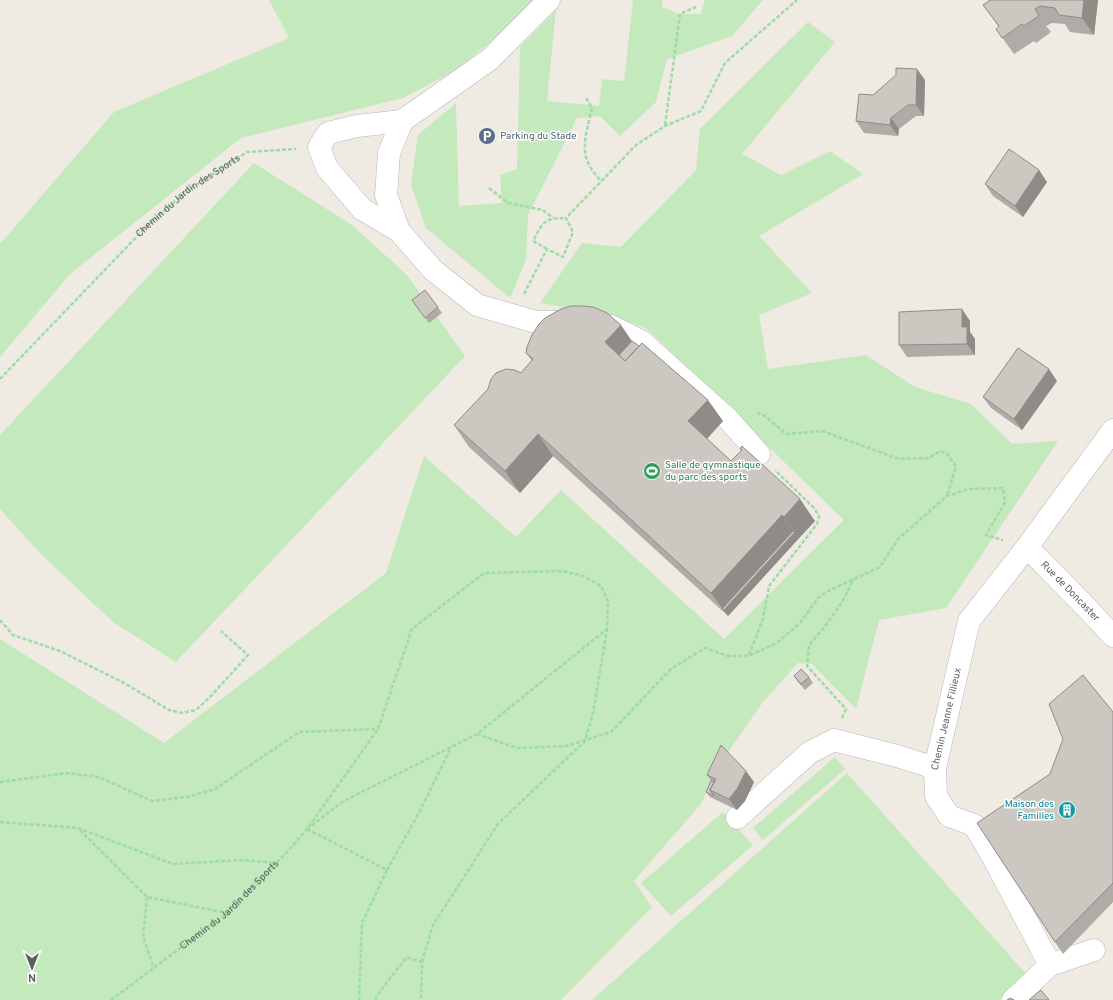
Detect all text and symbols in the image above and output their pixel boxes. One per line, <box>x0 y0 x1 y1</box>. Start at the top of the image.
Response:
parking icon: Parking du Stade <box>477 126 497 146</box>
place label: Parking du Stade <box>500 130 577 143</box>
street label: Chemin du Jardin des Sports <box>133 152 243 240</box>
place label: Salle de gymnastique du parc des sports <box>665 459 761 484</box>
sports icon: Salle de gymnastique du parc des sports <box>642 461 662 481</box>
street label: Rue de Doncaster <box>1038 558 1103 624</box>
street label: Chemin Jeanne Fillieux <box>928 667 964 771</box>
place label: Maison des Familles <box>1005 798 1054 823</box>
building icon: Maison des Familles <box>1057 800 1077 820</box>
street label: Chemin du Jardin des Sports <box>177 857 282 953</box>
north arrow <box>12 948 52 988</box>
text: N <box>28 970 36 984</box>

